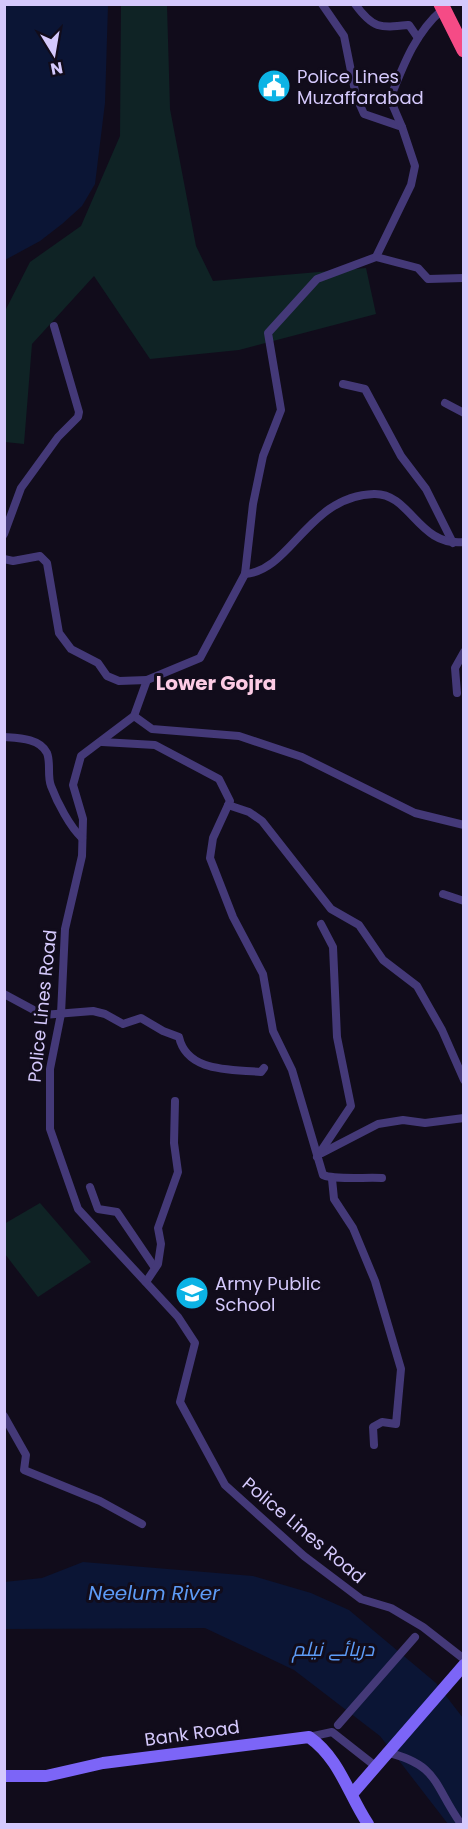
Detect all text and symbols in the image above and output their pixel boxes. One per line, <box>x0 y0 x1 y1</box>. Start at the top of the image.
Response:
north arrow <box>24 24 84 84</box>
text: N <box>49 56 65 81</box>
place label: Police Lines Muzaffarabad <box>297 64 424 110</box>
public building icon: Police Lines Muzaffarabad <box>256 68 292 104</box>
district label: Lower Gojra <box>156 669 276 697</box>
street label: Police Lines Road <box>22 928 62 1084</box>
place label: Army Public School <box>215 1271 321 1317</box>
school or university icon: Army Public School <box>174 1275 210 1311</box>
street label: Police Lines Road <box>237 1471 371 1589</box>
water label: Neelum River <box>88 1579 220 1607</box>
water label: دریائے نیلم <box>291 1635 375 1663</box>
street label: Bank Road <box>143 1714 241 1752</box>

